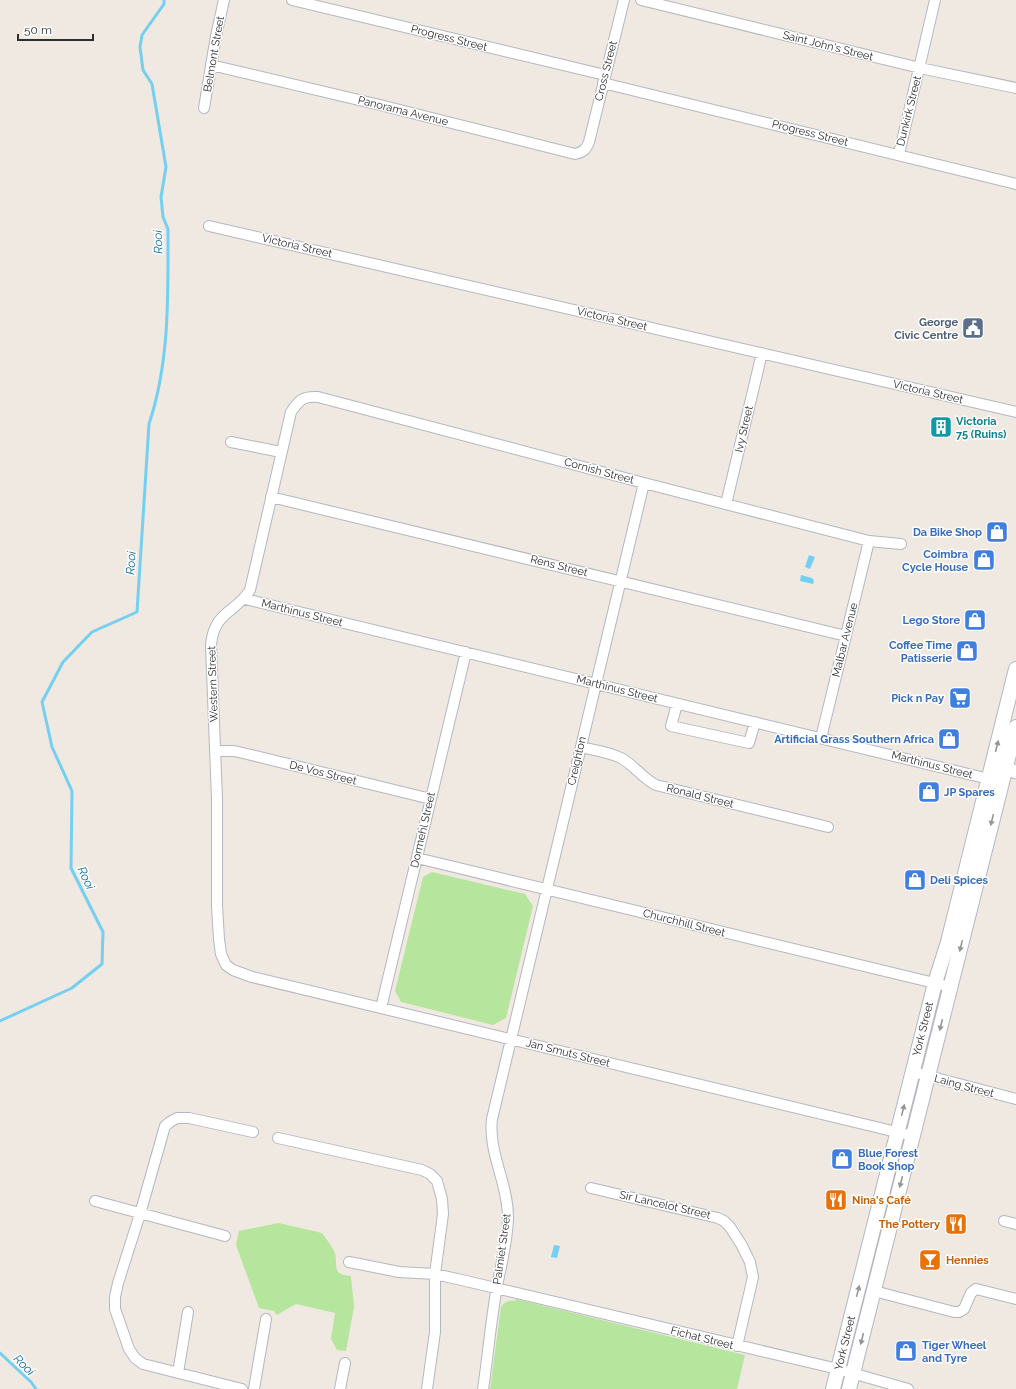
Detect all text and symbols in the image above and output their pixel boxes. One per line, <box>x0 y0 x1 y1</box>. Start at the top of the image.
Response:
street label: Belmont Street <box>201 15 227 93</box>
scale bar <box>18 16 93 42</box>
street label: Progress Street <box>410 22 489 54</box>
text: 50 m <box>24 23 52 37</box>
street label: Saint John's Street <box>781 28 875 64</box>
street label: Cross Street <box>592 39 620 103</box>
street label: Dunkirk Street <box>894 74 924 148</box>
street label: Panorama Avenue <box>356 93 450 129</box>
street label: Progress Street <box>771 117 850 149</box>
water label: Rooi <box>151 229 165 254</box>
street label: Victoria Street <box>261 232 334 260</box>
street label: Victoria Street <box>576 305 649 333</box>
public building icon: George Civic Centre <box>960 315 986 341</box>
place label: George Civic Centre <box>894 316 958 342</box>
street label: Victoria Street <box>892 378 965 406</box>
street label: Ivy Street <box>732 404 756 454</box>
building icon: Victoria 75 (Ruins) <box>928 414 954 440</box>
place label: Victoria 75 (Ruins) <box>956 415 1007 441</box>
street label: Cornish Street <box>563 455 636 487</box>
shop icon: Da Bike Shop <box>984 519 1010 545</box>
place label: Da Bike Shop <box>913 526 982 539</box>
shop icon: Coimbra Cycle House <box>971 547 997 573</box>
place label: Coimbra Cycle House <box>902 548 968 574</box>
water label: Rooi <box>123 550 139 575</box>
street label: Rens Street <box>529 553 589 579</box>
street label: Marthinus Street <box>260 597 344 629</box>
street label: Malbar Avenue <box>829 601 861 678</box>
shop icon: Lego Store <box>962 607 988 633</box>
place label: Lego Store <box>903 614 960 627</box>
shop icon: Coffee Time Patisserie <box>954 638 980 664</box>
place label: Coffee Time Patisserie <box>889 639 952 665</box>
street label: Western Street <box>205 645 221 722</box>
street label: Marthinus Street <box>575 673 659 705</box>
supermarket icon: Pick n Pay <box>947 685 973 711</box>
place label: Pick n Pay <box>891 692 944 705</box>
shop icon: Artificial Grass Southern Africa <box>936 726 962 752</box>
place label: Artificial Grass Southern Africa <box>774 733 934 746</box>
street label: Creighton <box>565 735 589 787</box>
one-way arrow <box>994 739 1000 751</box>
street label: Marthinus Street <box>890 749 974 781</box>
street label: De Vos Street <box>288 758 358 788</box>
shop icon: JP Spares <box>916 779 942 805</box>
street label: Ronald Street <box>665 781 735 811</box>
place label: JP Spares <box>944 786 995 799</box>
street label: Dormehl Street <box>408 791 438 869</box>
one-way arrow <box>989 814 995 826</box>
water label: Rooi <box>75 864 98 892</box>
shop icon: Deli Spices <box>902 867 928 893</box>
place label: Deli Spices <box>930 874 989 887</box>
street label: Churchhill Street <box>641 906 727 940</box>
one-way arrow <box>957 940 963 953</box>
street label: York Street <box>910 1000 936 1058</box>
one-way arrow <box>937 1019 943 1031</box>
street label: Jan Smuts Street <box>525 1036 612 1070</box>
street label: Laing Street <box>933 1072 996 1100</box>
one-way arrow <box>900 1104 906 1116</box>
shop icon: Blue Forest Book Shop <box>829 1146 855 1172</box>
place label: Blue Forest Book Shop <box>858 1147 919 1173</box>
one-way arrow <box>898 1176 904 1188</box>
restaurant icon: Nina's Café <box>823 1187 849 1213</box>
street label: Sir Lancelot Street <box>618 1188 712 1222</box>
place label: Nina's Café <box>852 1194 911 1207</box>
restaurant icon: The Pottery <box>943 1211 969 1237</box>
street label: Palmiet Street <box>491 1212 513 1285</box>
place label: The Pottery <box>879 1218 940 1231</box>
bar icon: Hennies <box>917 1247 943 1273</box>
place label: Hennies <box>946 1254 989 1267</box>
one-way arrow <box>855 1285 861 1297</box>
street label: York Street <box>832 1314 858 1372</box>
street label: Fichat Street <box>669 1324 735 1352</box>
one-way arrow <box>858 1333 864 1345</box>
shop icon: Tiger Wheel and Tyre <box>893 1338 919 1364</box>
place label: Tiger Wheel and Tyre <box>922 1339 987 1365</box>
water label: Rooi <box>11 1352 38 1379</box>

